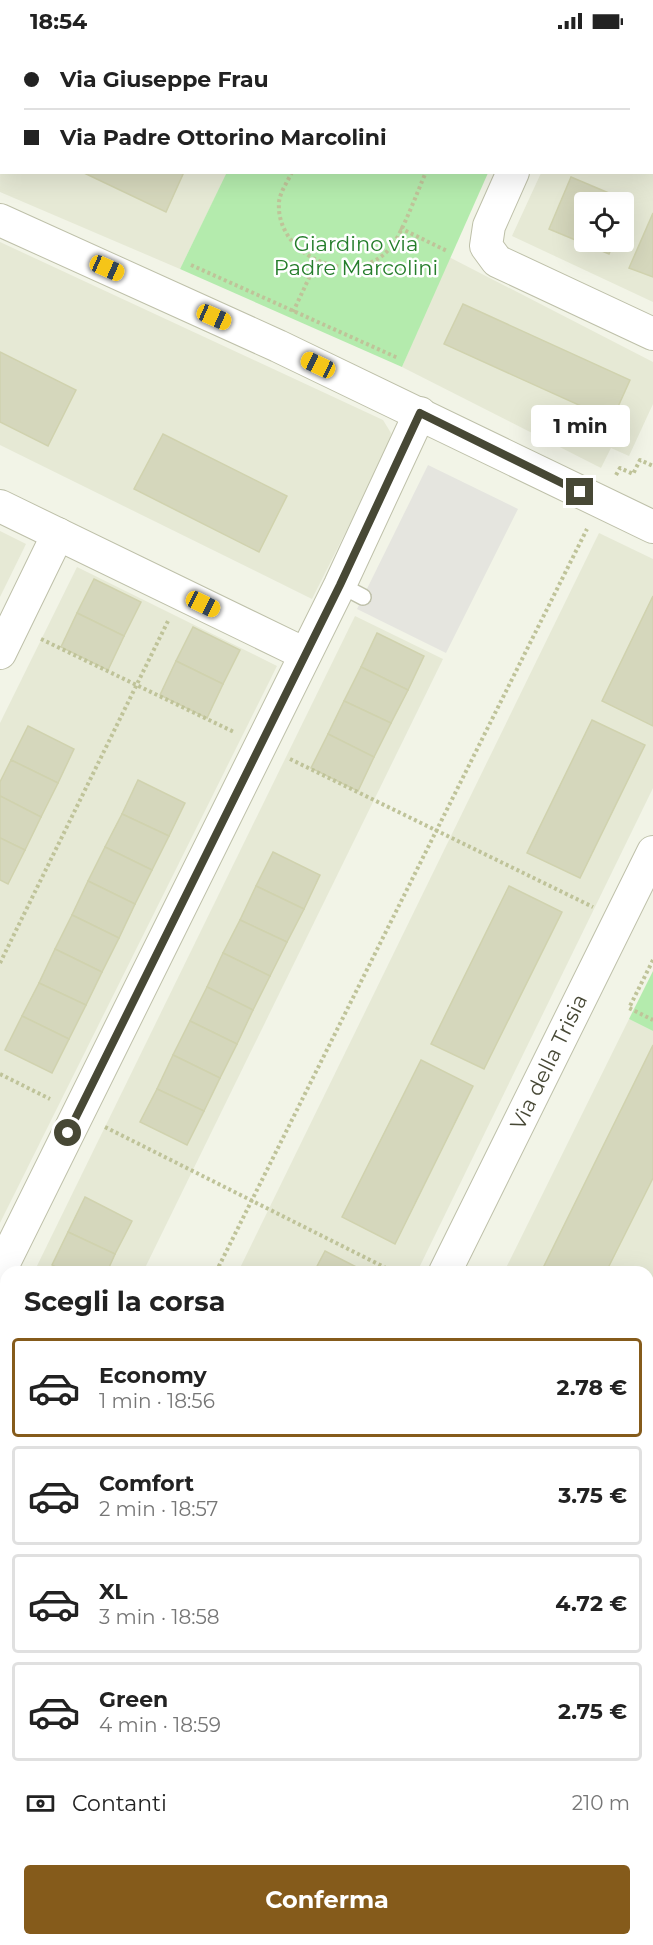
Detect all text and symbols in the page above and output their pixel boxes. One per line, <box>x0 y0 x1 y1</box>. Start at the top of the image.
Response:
text: 18:54 <box>30 8 87 35</box>
text: Via Giuseppe Frau <box>60 66 269 93</box>
text: Via Padre Ottorino Marcolini <box>60 124 387 151</box>
map controls <box>574 192 634 252</box>
button: locate <box>574 192 634 252</box>
park label: Giardino via Padre Marcolini <box>274 231 438 280</box>
car <box>87 252 127 284</box>
car <box>194 301 234 333</box>
car <box>298 349 338 381</box>
callout: 1 min <box>530 405 630 447</box>
text: 1 min <box>553 414 608 438</box>
route end <box>566 478 593 505</box>
car <box>183 588 223 620</box>
street label: Via della Trisia <box>505 990 592 1134</box>
route start <box>54 1119 81 1146</box>
text: Scegli la corsa <box>24 1285 225 1318</box>
icon: car <box>27 1361 81 1415</box>
text: Economy <box>99 1362 207 1389</box>
text: 2.78 € <box>557 1374 627 1401</box>
text: 1 min · 18:56 <box>99 1389 215 1413</box>
icon: car <box>27 1469 81 1523</box>
text: Comfort <box>99 1470 194 1497</box>
text: 3.75 € <box>558 1482 627 1509</box>
text: 2 min · 18:57 <box>99 1497 218 1521</box>
icon: car <box>27 1577 81 1631</box>
text: XL <box>99 1578 128 1605</box>
text: 4.72 € <box>555 1590 627 1617</box>
text: 3 min · 18:58 <box>99 1605 219 1629</box>
icon: car <box>27 1685 81 1739</box>
text: Green <box>99 1686 168 1713</box>
text: 2.75 € <box>558 1698 627 1725</box>
text: 4 min · 18:59 <box>99 1713 221 1737</box>
icon: cash <box>24 1787 57 1820</box>
text: Contanti <box>72 1790 167 1817</box>
text: 210 m <box>572 1791 630 1815</box>
button: Conferma <box>24 1865 630 1934</box>

